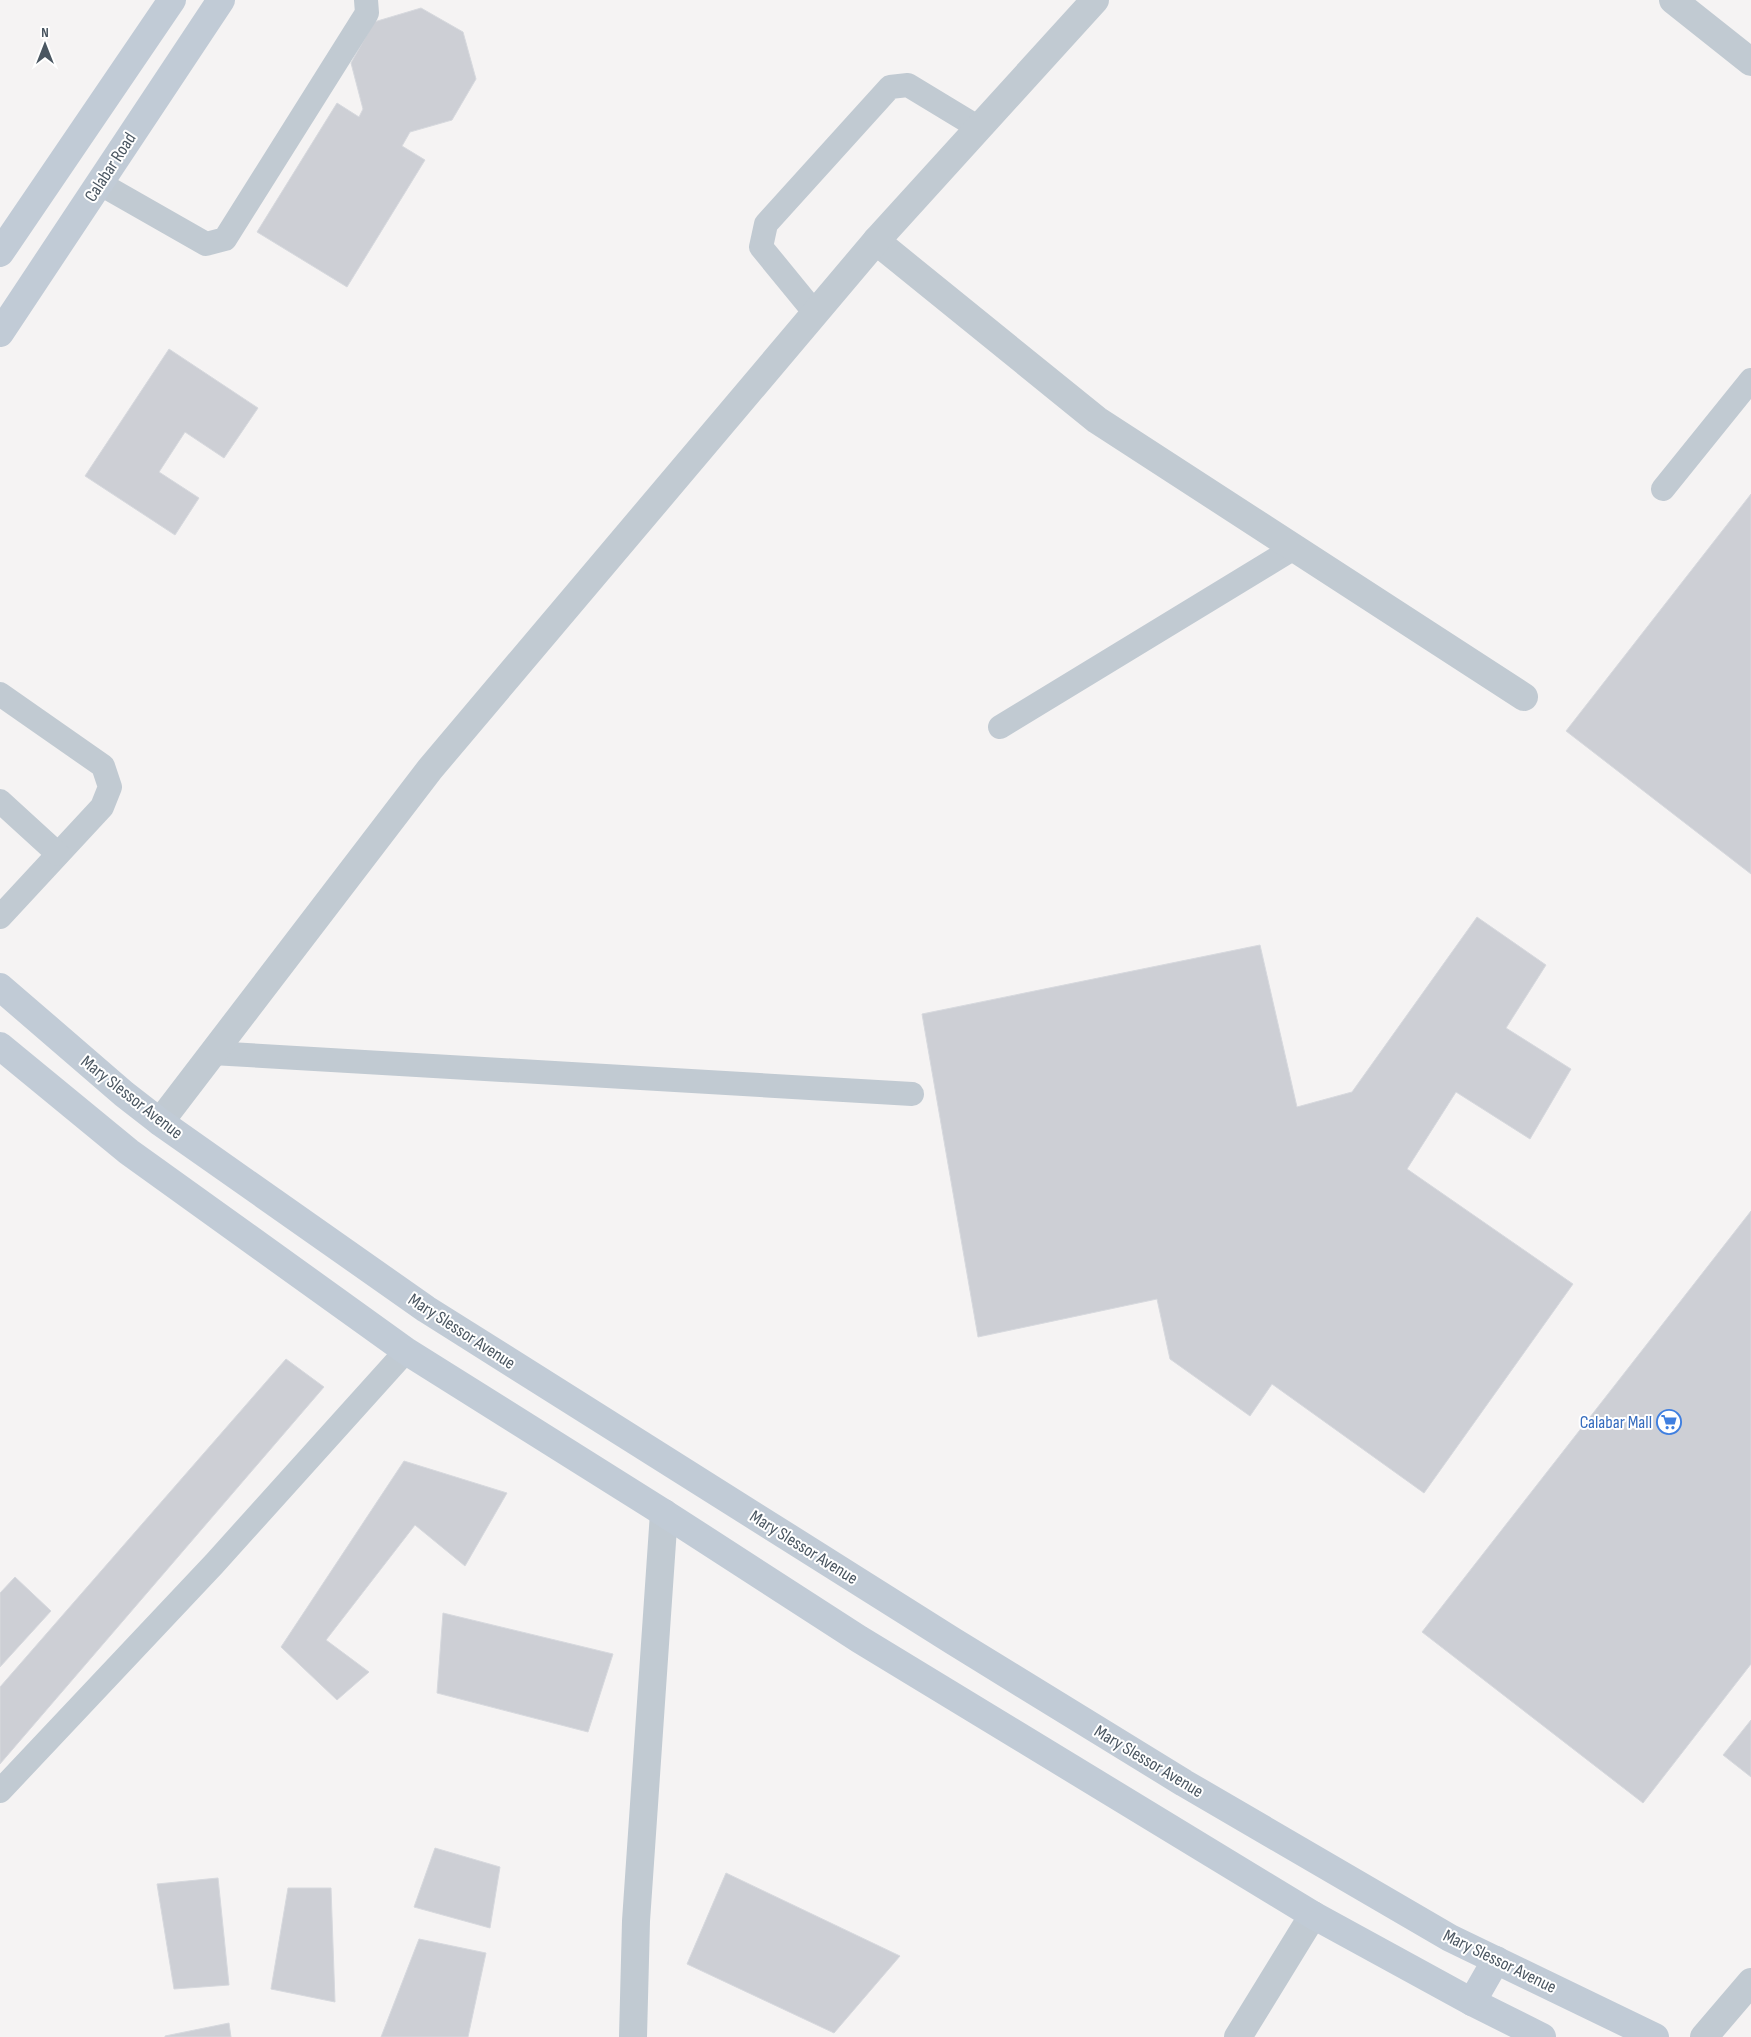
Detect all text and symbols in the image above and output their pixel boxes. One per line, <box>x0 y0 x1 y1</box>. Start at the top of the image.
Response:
north arrow <box>20 20 70 70</box>
text: N <box>41 24 49 41</box>
street label: Calabar Road <box>80 129 140 206</box>
street label: Mary Slessor Avenue <box>77 1051 187 1144</box>
street label: Mary Slessor Avenue <box>404 1289 519 1374</box>
supermarket icon: Calabar Mall <box>1656 1409 1682 1435</box>
place label: Calabar Mall <box>1580 1412 1652 1433</box>
street label: Mary Slessor Avenue <box>746 1506 862 1589</box>
street label: Mary Slessor Avenue <box>1091 1721 1207 1802</box>
street label: Mary Slessor Avenue <box>1440 1925 1560 1998</box>

